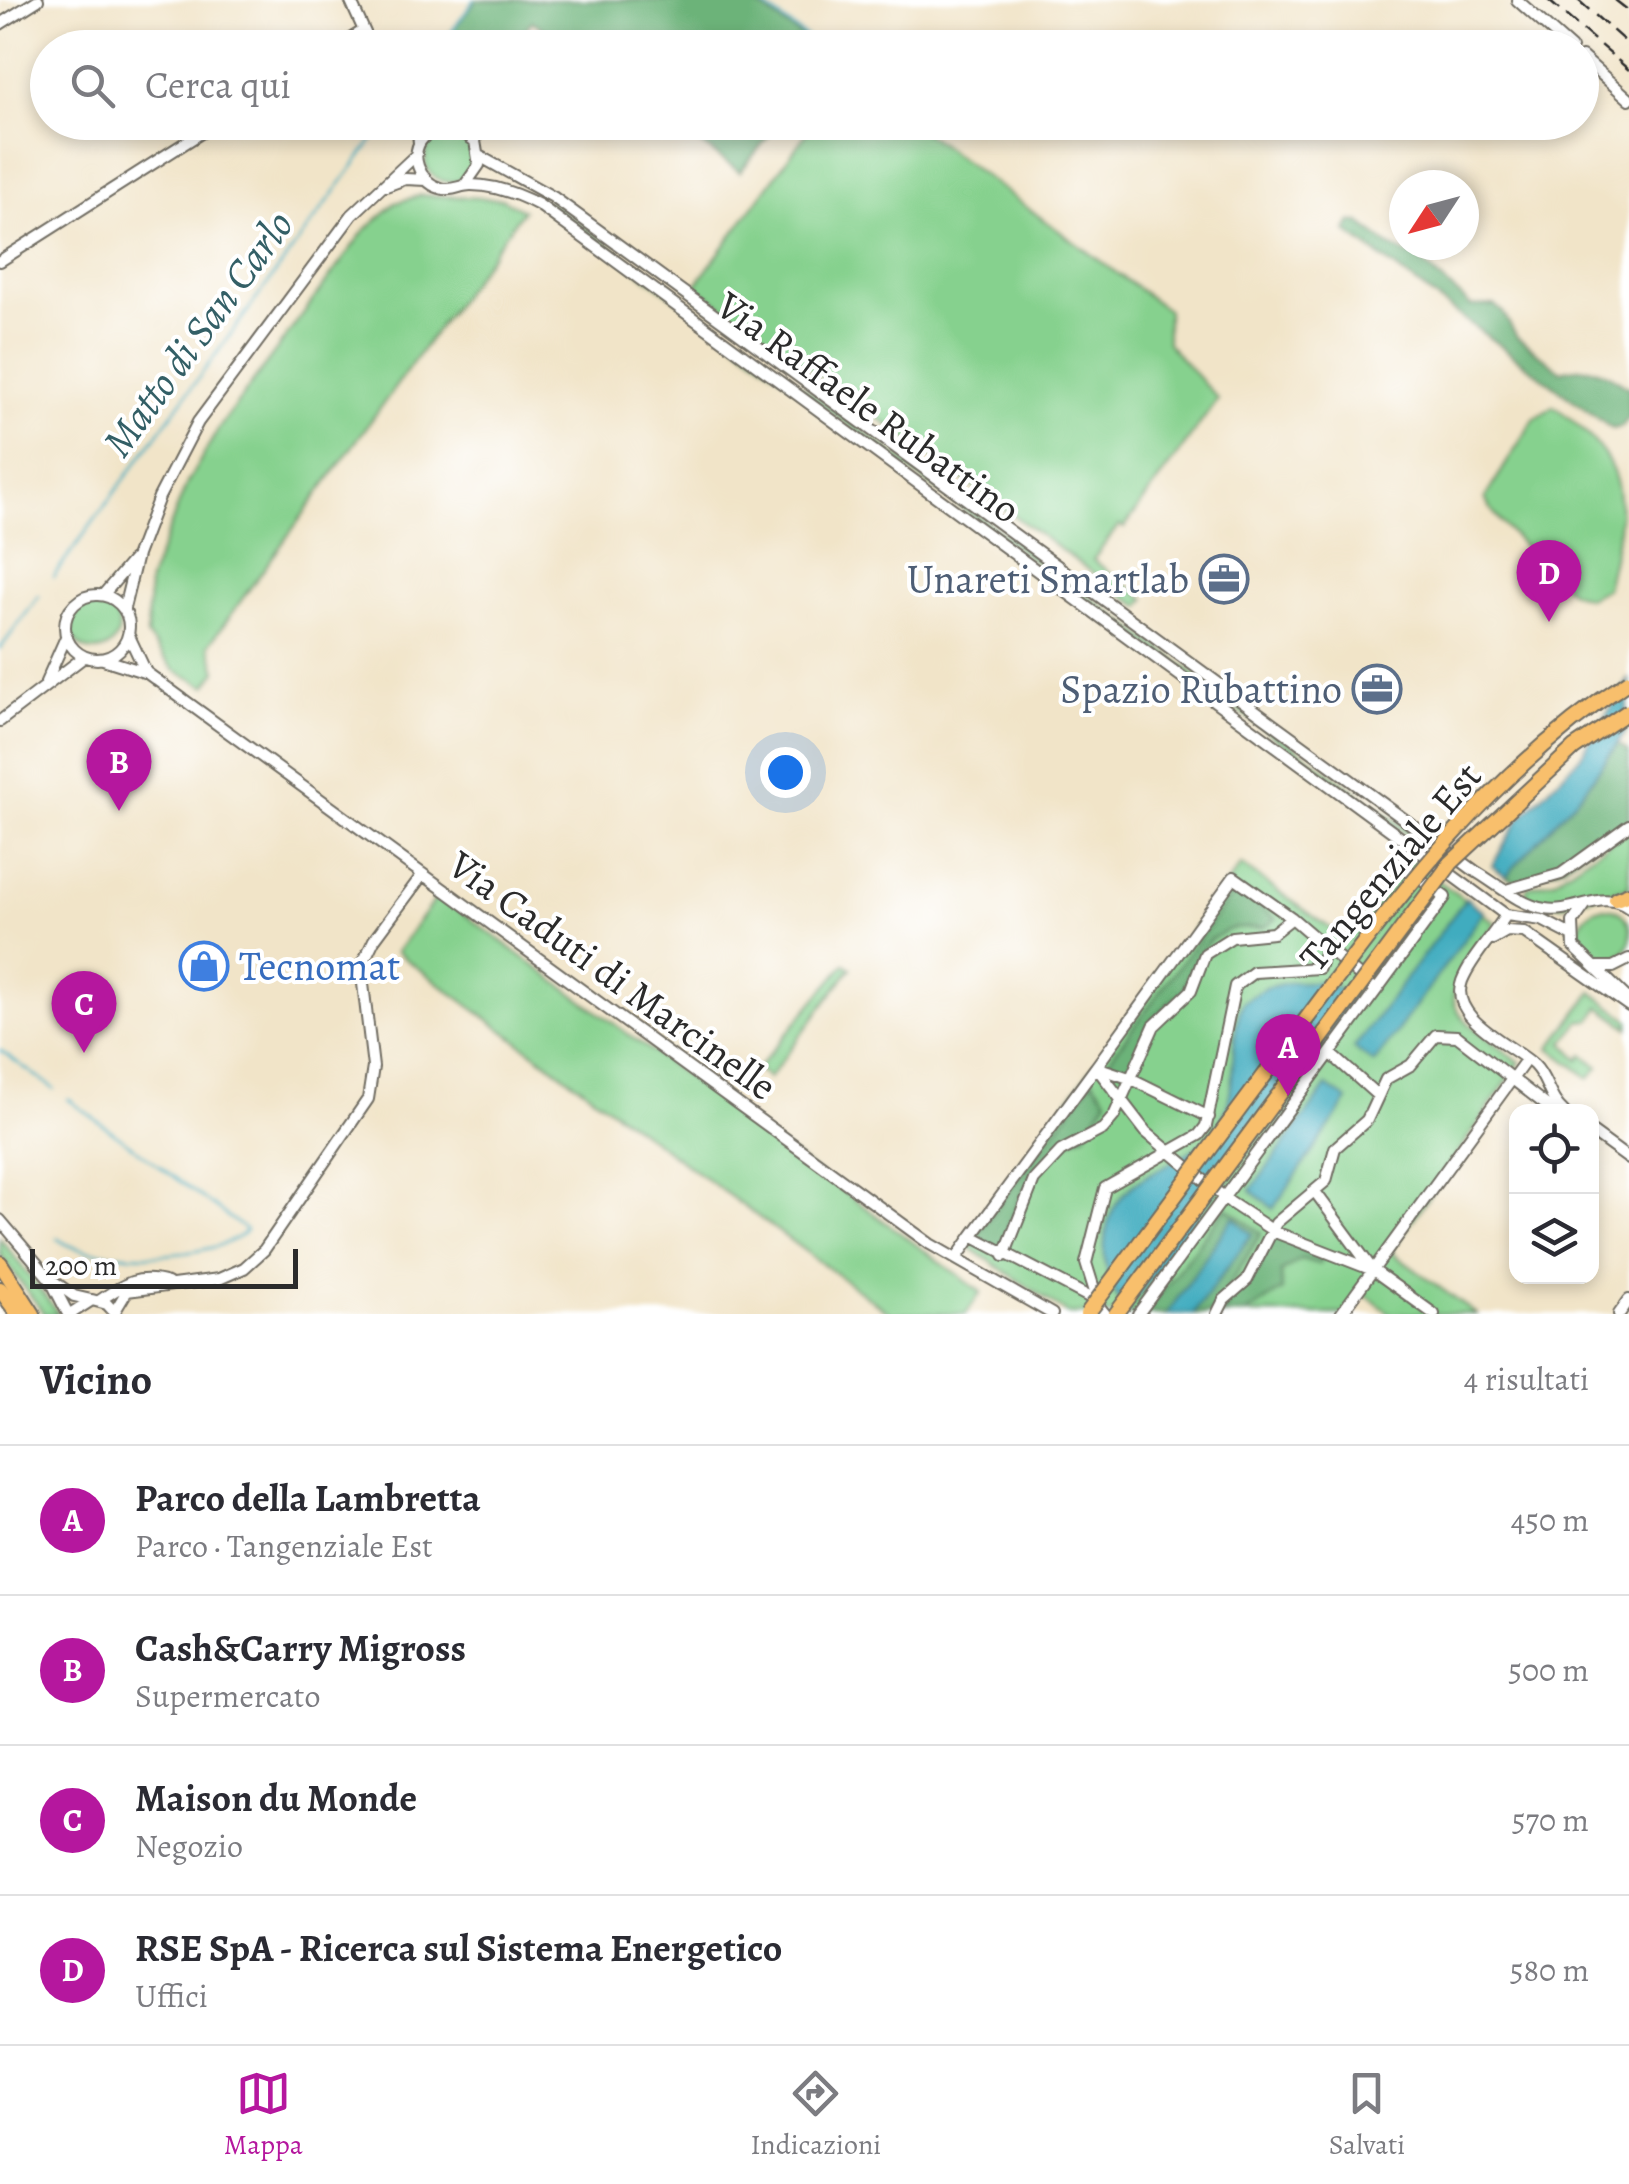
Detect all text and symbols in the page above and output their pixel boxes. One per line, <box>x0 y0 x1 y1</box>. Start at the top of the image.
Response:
search box <box>30 30 1599 140</box>
icon: search <box>65 58 120 113</box>
text: Cerca qui <box>145 59 291 111</box>
north arrow <box>1389 170 1479 260</box>
water label: Matto di San Carlo <box>89 199 306 468</box>
street label: Via Raffaele Rubattino <box>705 278 1032 536</box>
pin: D <box>1516 540 1582 622</box>
place label: Unareti Smartlab <box>907 552 1189 607</box>
office icon: Unareti Smartlab <box>1198 553 1250 605</box>
place label: Spazio Rubattino <box>1060 662 1342 717</box>
office icon: Spazio Rubattino <box>1351 663 1403 715</box>
pin: B <box>86 728 152 811</box>
your location <box>760 747 811 798</box>
street label: Tangenziale Est <box>1287 750 1494 982</box>
street label: Via Caduti di Marcinelle <box>437 837 788 1113</box>
place label: Tecnomat <box>239 939 400 994</box>
shop icon: Tecnomat <box>178 940 230 992</box>
pin: C <box>52 970 116 1053</box>
pin: A <box>1256 1014 1320 1096</box>
map controls <box>1509 1104 1599 1284</box>
button: locate <box>1509 1104 1599 1194</box>
button: layers <box>1509 1194 1599 1284</box>
scale bar <box>30 1244 298 1288</box>
text: 200 m <box>45 1247 117 1285</box>
text: Vicino <box>40 1351 152 1408</box>
text: 4 risultati <box>1464 1357 1589 1401</box>
text: Parco della Lambretta <box>135 1472 481 1524</box>
text: A <box>62 1498 83 1542</box>
text: 450 m <box>1511 1498 1589 1542</box>
text: Parco · Tangenziale Est <box>135 1524 433 1568</box>
text: Cash&Carry Migross <box>135 1622 466 1674</box>
text: B <box>62 1648 83 1692</box>
text: 500 m <box>1508 1648 1589 1692</box>
text: Supermercato <box>135 1674 320 1718</box>
text: Maison du Monde <box>135 1772 417 1824</box>
text: C <box>63 1798 82 1842</box>
text: 570 m <box>1512 1798 1589 1842</box>
text: Negozio <box>135 1824 243 1868</box>
text: RSE SpA - Ricerca sul Sistema Energetico <box>135 1922 782 1974</box>
text: D <box>61 1948 84 1992</box>
text: 580 m <box>1510 1948 1589 1992</box>
text: Uffici <box>135 1974 208 2018</box>
tab: Mappa <box>224 2066 303 2164</box>
tab: Indicazioni <box>751 2066 881 2164</box>
tab: Salvati <box>1329 2066 1405 2164</box>

